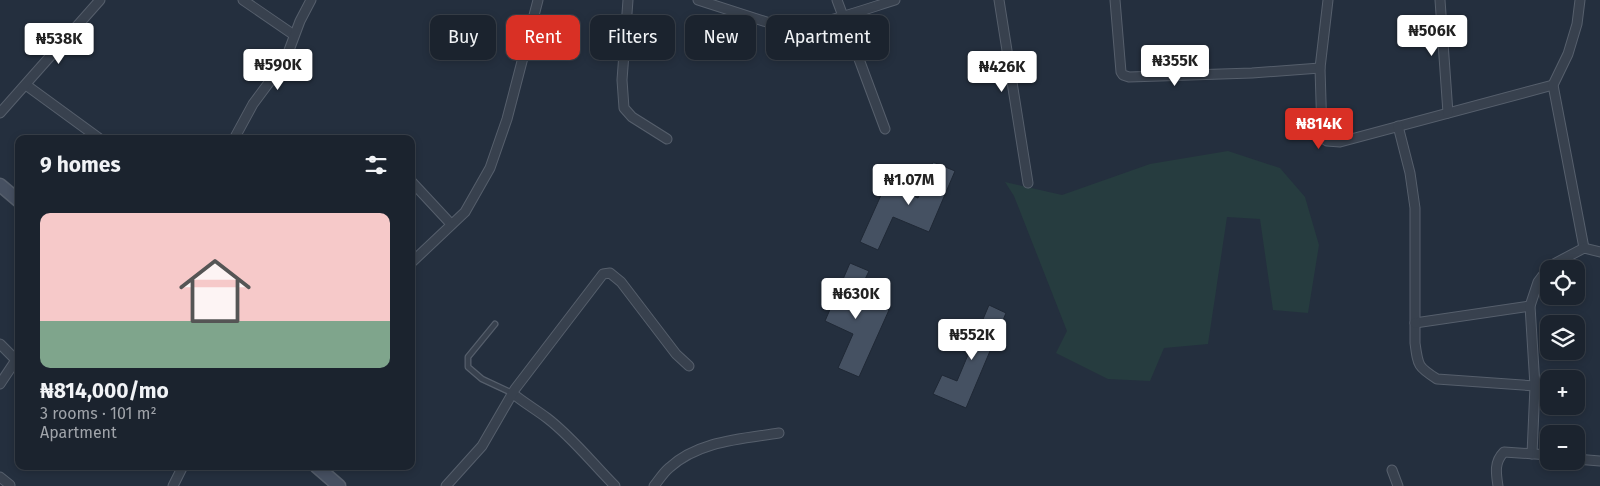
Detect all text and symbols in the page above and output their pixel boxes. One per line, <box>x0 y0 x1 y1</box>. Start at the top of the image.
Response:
chip: Buy <box>430 15 496 60</box>
chip: Rent <box>506 15 580 60</box>
chip: Filters <box>590 15 675 60</box>
chip: New <box>685 15 756 60</box>
chip: Apartment <box>766 15 889 60</box>
pin: ₦506K <box>1397 15 1467 57</box>
text: ₦506K <box>1408 21 1456 40</box>
pin: ₦538K <box>24 22 94 65</box>
text: ₦538K <box>36 29 82 48</box>
pin: ₦355K <box>1140 44 1210 87</box>
pin: ₦590K <box>243 48 313 91</box>
pin: ₦426K <box>967 51 1037 93</box>
text: ₦355K <box>1152 51 1198 70</box>
text: ₦590K <box>254 55 302 74</box>
text: ₦426K <box>979 57 1025 76</box>
pin: ₦814K <box>1284 108 1354 150</box>
text: ₦814K <box>1296 114 1342 133</box>
icon: filters <box>362 151 390 179</box>
text: 9 homes <box>40 152 121 178</box>
pin: ₦1.07M <box>868 164 950 206</box>
text: ₦1.07M <box>884 170 934 189</box>
icon: home <box>170 246 260 336</box>
map controls <box>1540 260 1585 470</box>
button: locate <box>1540 260 1585 305</box>
pin: ₦630K <box>821 278 891 320</box>
text: ₦630K <box>832 284 880 303</box>
button: layers <box>1540 315 1585 360</box>
pin: ₦552K <box>937 318 1007 361</box>
text: ₦552K <box>949 325 995 344</box>
button: + <box>1540 370 1585 415</box>
text: ₦814,000/mo <box>40 378 169 404</box>
text: 3 rooms · 101 m² <box>40 404 157 423</box>
text: Apartment <box>40 423 117 442</box>
button: − <box>1540 425 1585 470</box>

